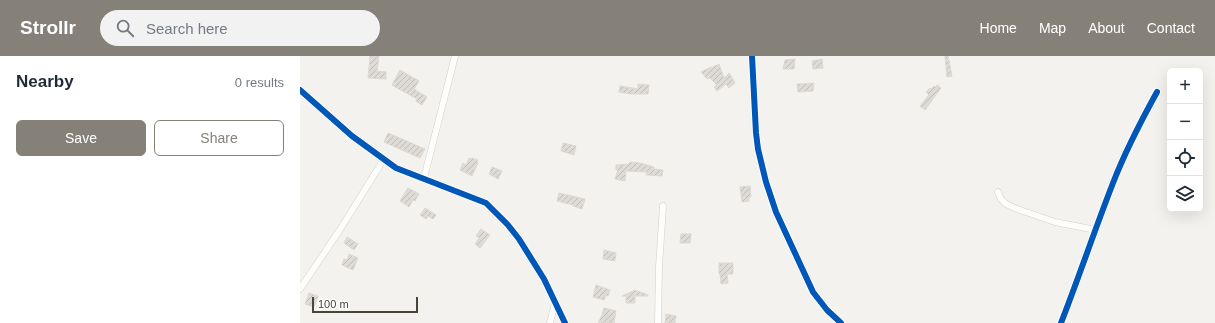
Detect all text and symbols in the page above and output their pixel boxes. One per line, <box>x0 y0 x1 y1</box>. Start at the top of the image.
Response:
search box <box>100 10 380 46</box>
text: Strollr <box>20 17 76 38</box>
icon: search <box>114 17 136 39</box>
text: Search here <box>146 20 228 37</box>
text: Home <box>980 20 1017 36</box>
text: Map <box>1039 20 1066 36</box>
text: About <box>1088 20 1125 36</box>
text: Contact <box>1147 20 1195 36</box>
map controls <box>1167 68 1203 212</box>
button: + <box>1167 68 1203 104</box>
text: Nearby <box>16 72 74 91</box>
text: 0 results <box>235 75 284 90</box>
button: − <box>1167 104 1203 140</box>
button: Save <box>16 120 146 156</box>
button: Share <box>154 120 284 156</box>
button: locate <box>1167 140 1203 176</box>
button: layers <box>1167 176 1203 212</box>
scale bar <box>312 295 418 314</box>
text: 100 m <box>318 298 349 310</box>

